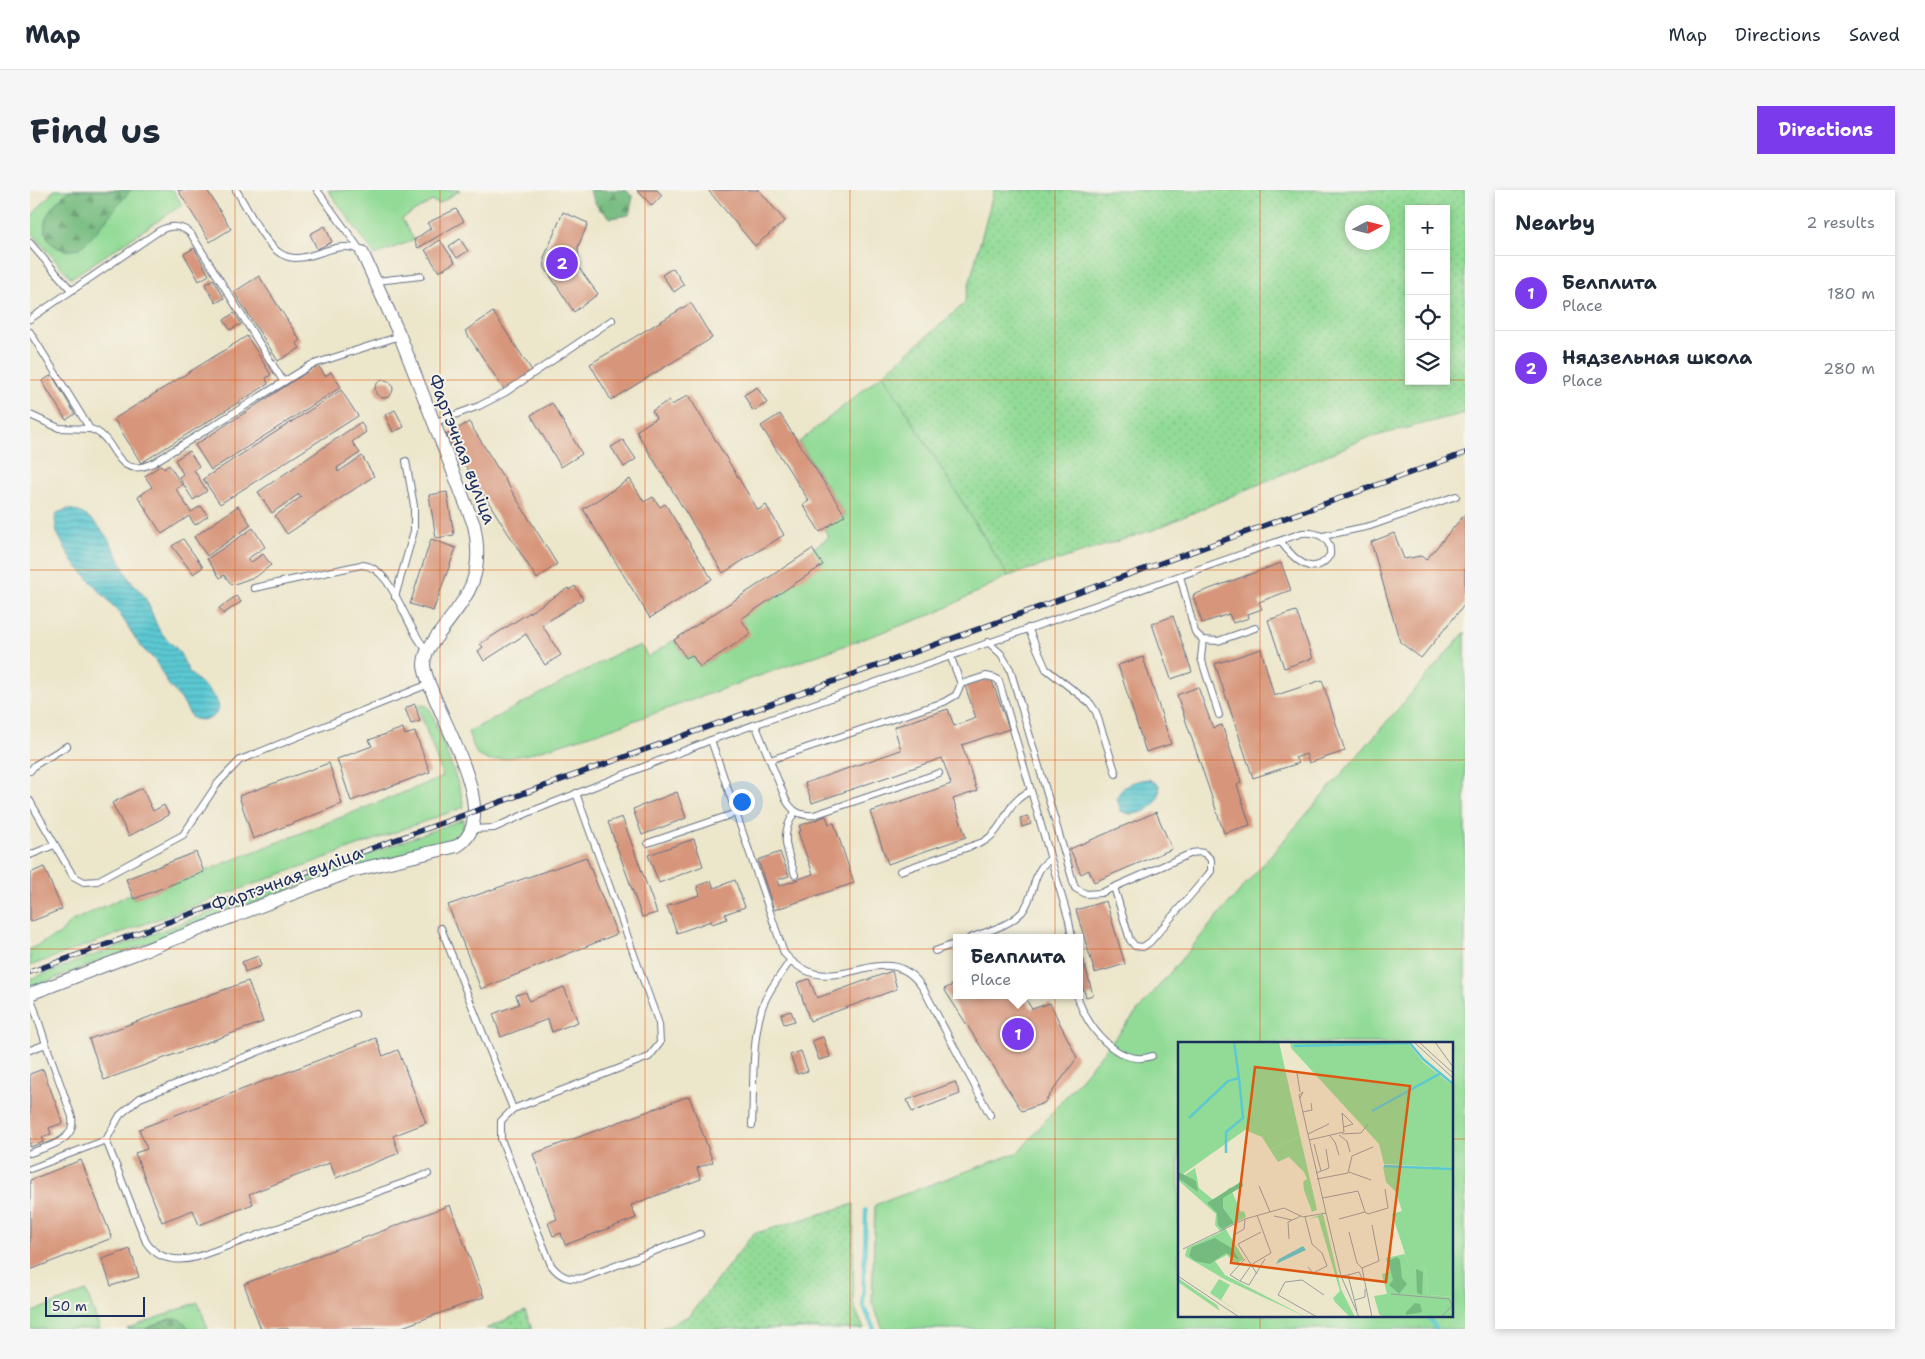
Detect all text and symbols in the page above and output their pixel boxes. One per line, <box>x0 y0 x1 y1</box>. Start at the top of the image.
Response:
text: Map <box>25 19 81 51</box>
text: Map <box>1669 23 1707 47</box>
text: Directions <box>1735 23 1821 47</box>
text: Saved <box>1849 23 1900 47</box>
button: Directions <box>1757 106 1895 154</box>
text: Find us <box>30 107 161 154</box>
north arrow <box>1345 205 1390 250</box>
map controls <box>1405 205 1450 385</box>
button: + <box>1405 205 1450 250</box>
text: Nearby <box>1515 209 1595 237</box>
text: 2 results <box>1806 212 1875 233</box>
pin: 2 <box>546 244 578 282</box>
button: − <box>1405 250 1450 295</box>
text: Белплита <box>1562 270 1657 295</box>
text: 1 <box>1527 283 1535 304</box>
text: 180 m <box>1827 283 1875 304</box>
button: locate <box>1405 295 1450 340</box>
text: Place <box>1562 295 1603 316</box>
button: layers <box>1405 340 1450 385</box>
text: Нядзельная школа <box>1562 345 1752 370</box>
text: 2 <box>1525 358 1537 379</box>
text: 280 m <box>1823 358 1875 379</box>
street label: Фартэчная вуліца <box>422 370 502 528</box>
text: Place <box>1562 370 1603 391</box>
your location <box>729 789 755 815</box>
street label: Фартэчная вуліца <box>208 841 366 917</box>
popup <box>953 934 1083 999</box>
text: Белплита <box>971 944 1065 969</box>
text: Place <box>971 969 1011 990</box>
pin: 1 <box>1002 1015 1034 1053</box>
inset map <box>1178 1042 1452 1316</box>
scale bar <box>45 1294 145 1317</box>
text: 50 m <box>52 1297 87 1315</box>

